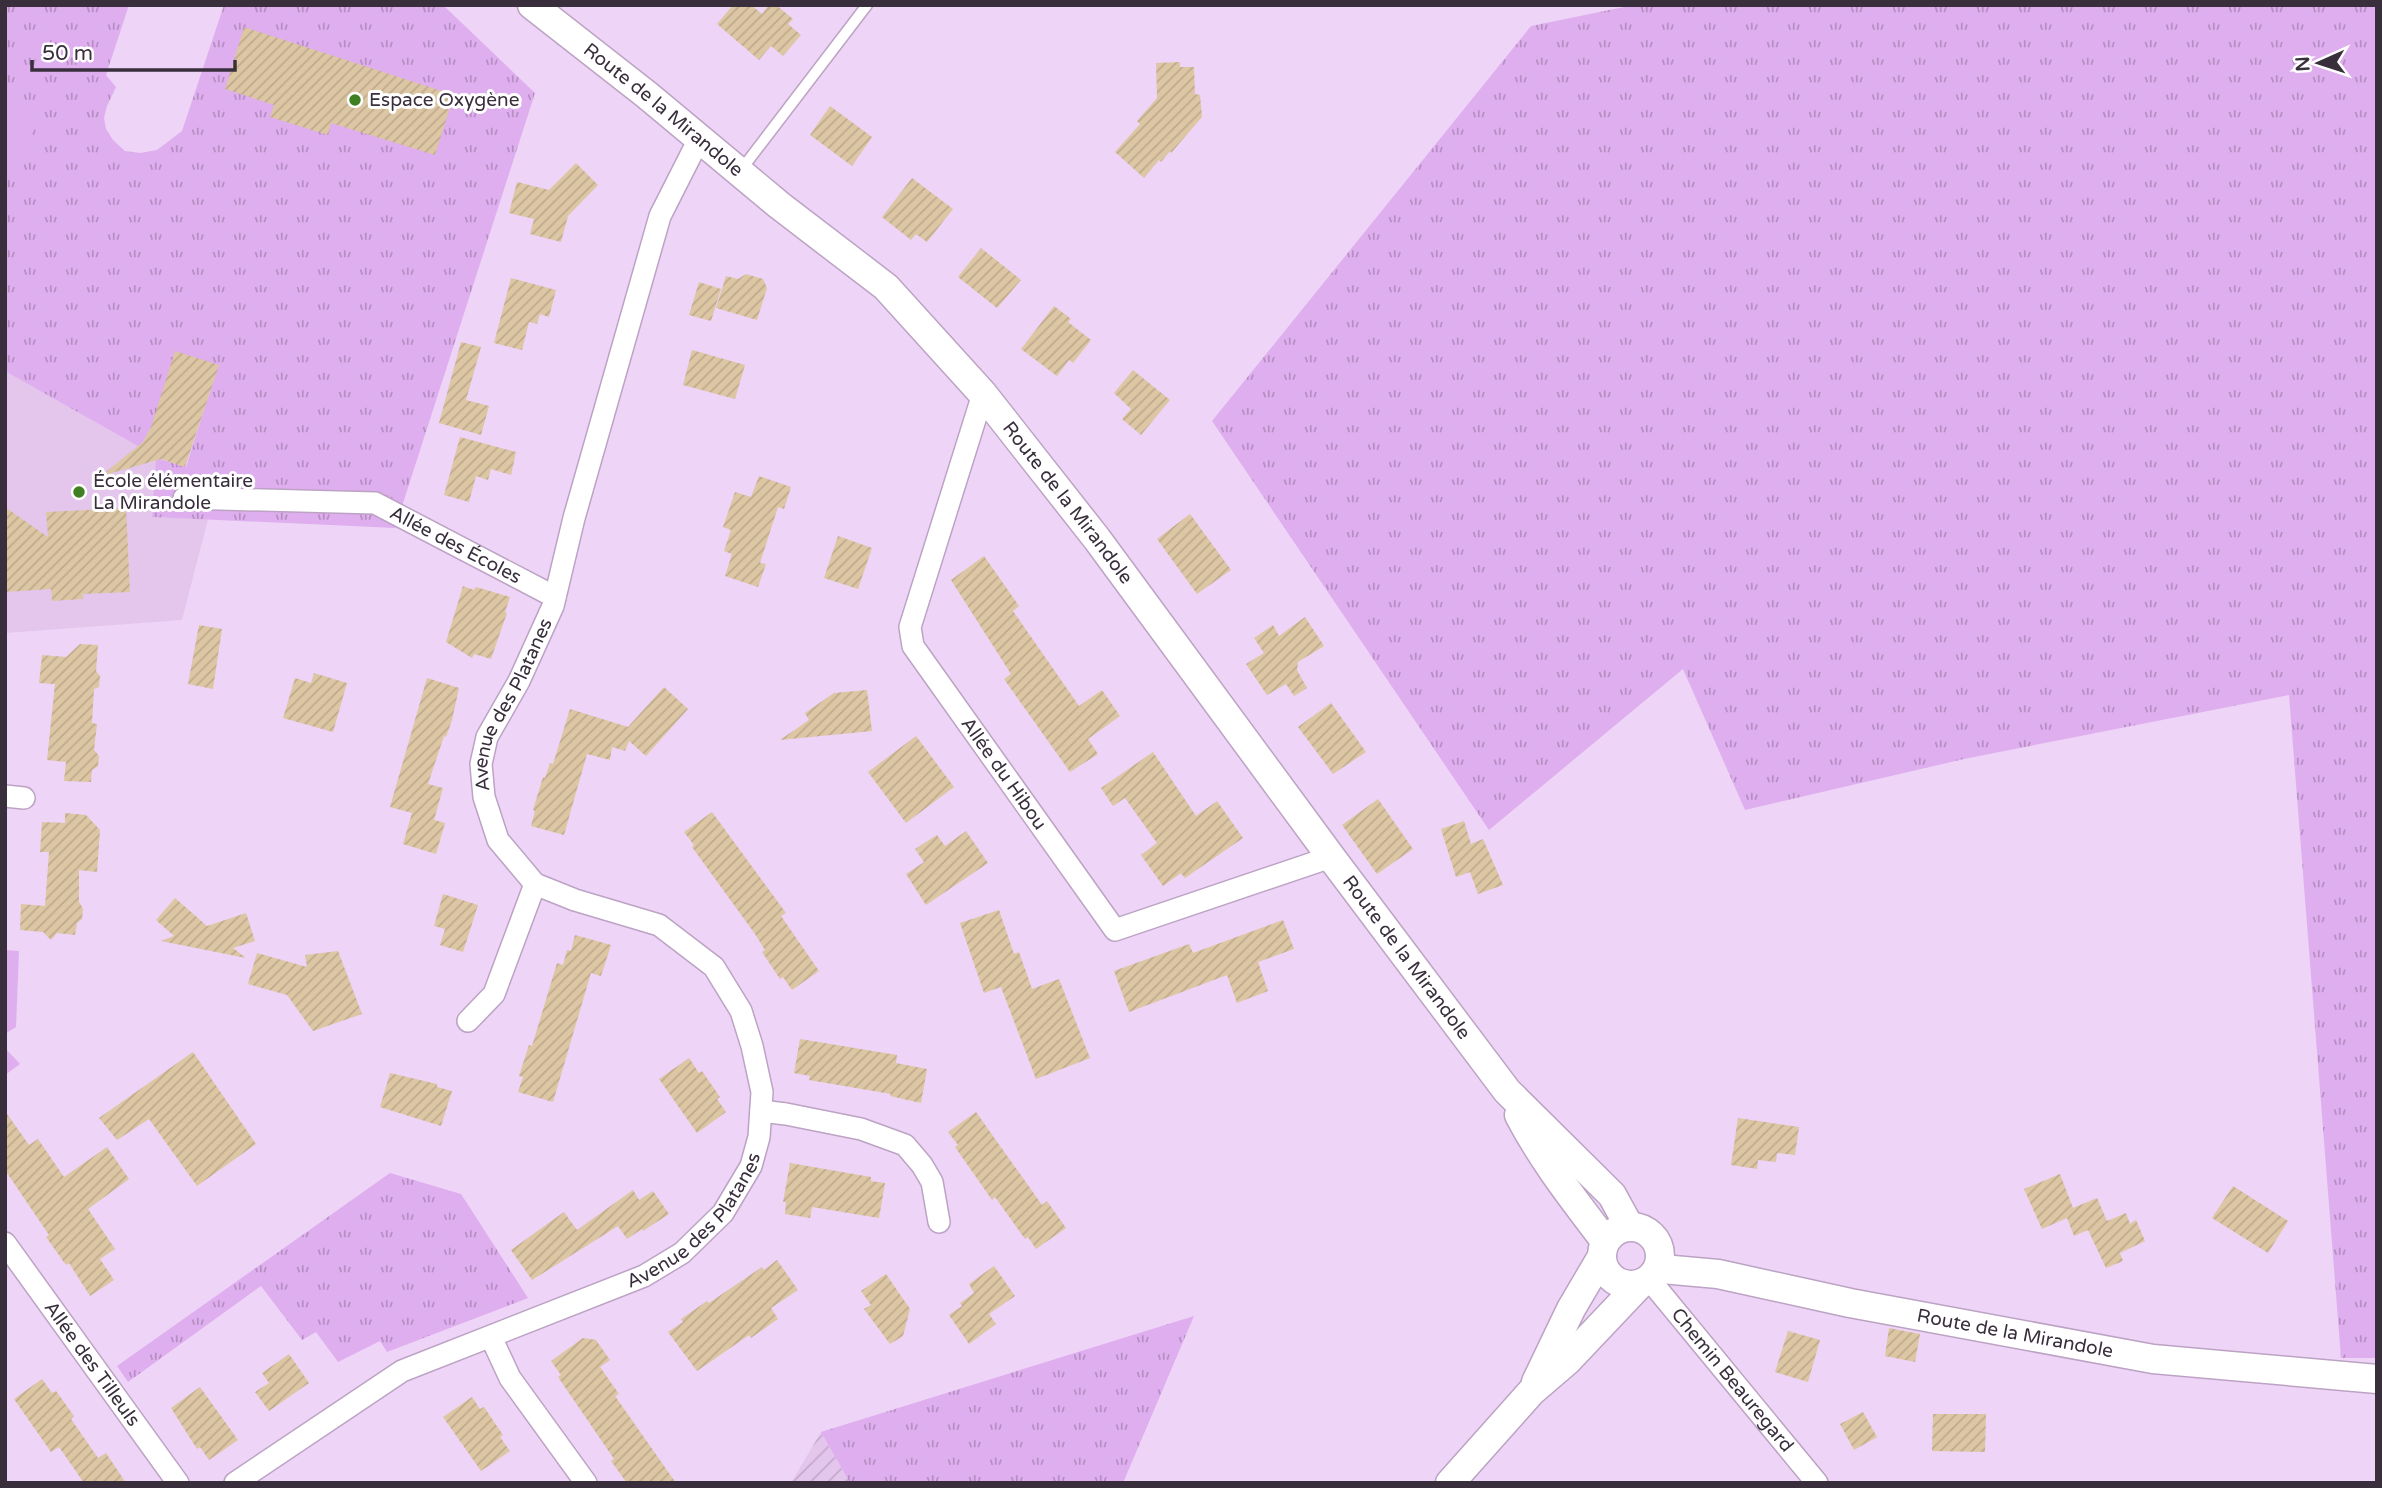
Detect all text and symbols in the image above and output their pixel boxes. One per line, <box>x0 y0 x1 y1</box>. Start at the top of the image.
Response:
scale bar <box>32 28 234 72</box>
north arrow <box>2284 28 2354 98</box>
street label: Route de la Mirandole <box>579 39 747 181</box>
text: 50 m <box>42 41 93 66</box>
text: N <box>2292 56 2314 72</box>
place label: Espace Oxygène <box>369 89 519 111</box>
marker: Espace Oxygène <box>347 92 363 108</box>
street label: Route de la Mirandole <box>998 417 1137 588</box>
place label: École élémentaire La Mirandole <box>93 470 253 514</box>
marker: École élémentaire La Mirandole <box>71 484 87 500</box>
street label: Allée des Écoles <box>386 502 525 588</box>
street label: Avenue des Platanes <box>469 615 557 792</box>
street label: Allée du Hibou <box>956 713 1051 834</box>
street label: Route de la Mirandole <box>1338 871 1475 1044</box>
street label: Avenue des Platanes <box>624 1150 765 1293</box>
street label: Allée des Tilleuls <box>40 1297 145 1431</box>
street label: Chemin Beauregard <box>1667 1304 1798 1456</box>
street label: Route de la Mirandole <box>1915 1305 2115 1362</box>

